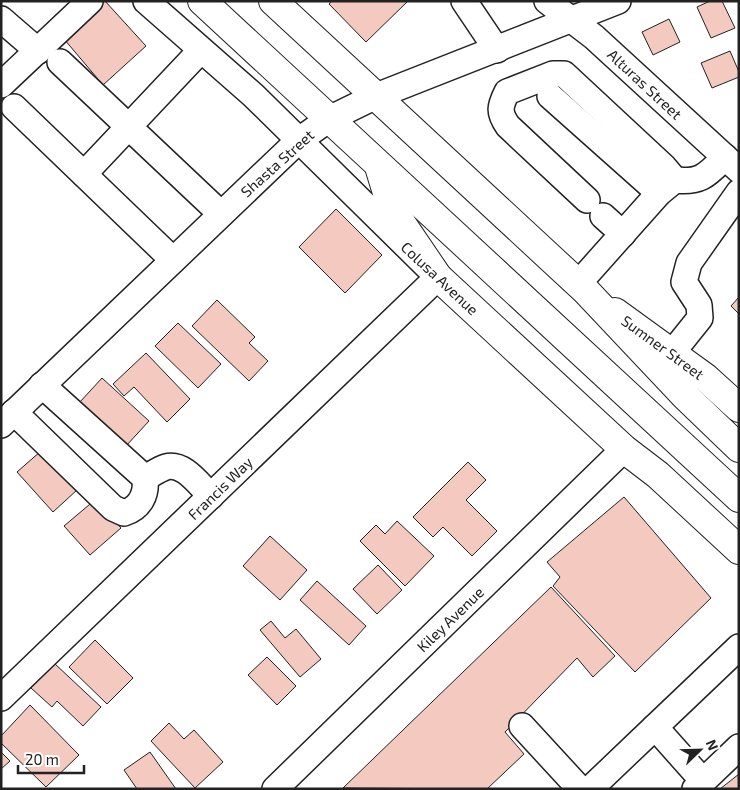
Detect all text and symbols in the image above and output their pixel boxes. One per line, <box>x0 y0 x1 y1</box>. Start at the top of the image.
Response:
street label: Alturas Street <box>604 45 686 123</box>
street label: Shasta Street <box>237 125 317 200</box>
street label: Colusa Avenue <box>398 238 482 318</box>
street label: Sumner Street <box>618 311 708 383</box>
street label: Francis Way <box>184 453 256 523</box>
street label: Kiley Avenue <box>413 583 487 655</box>
north arrow <box>675 725 725 775</box>
text: N <box>703 737 722 753</box>
scale bar <box>18 742 84 774</box>
text: 20 m <box>25 750 59 768</box>

